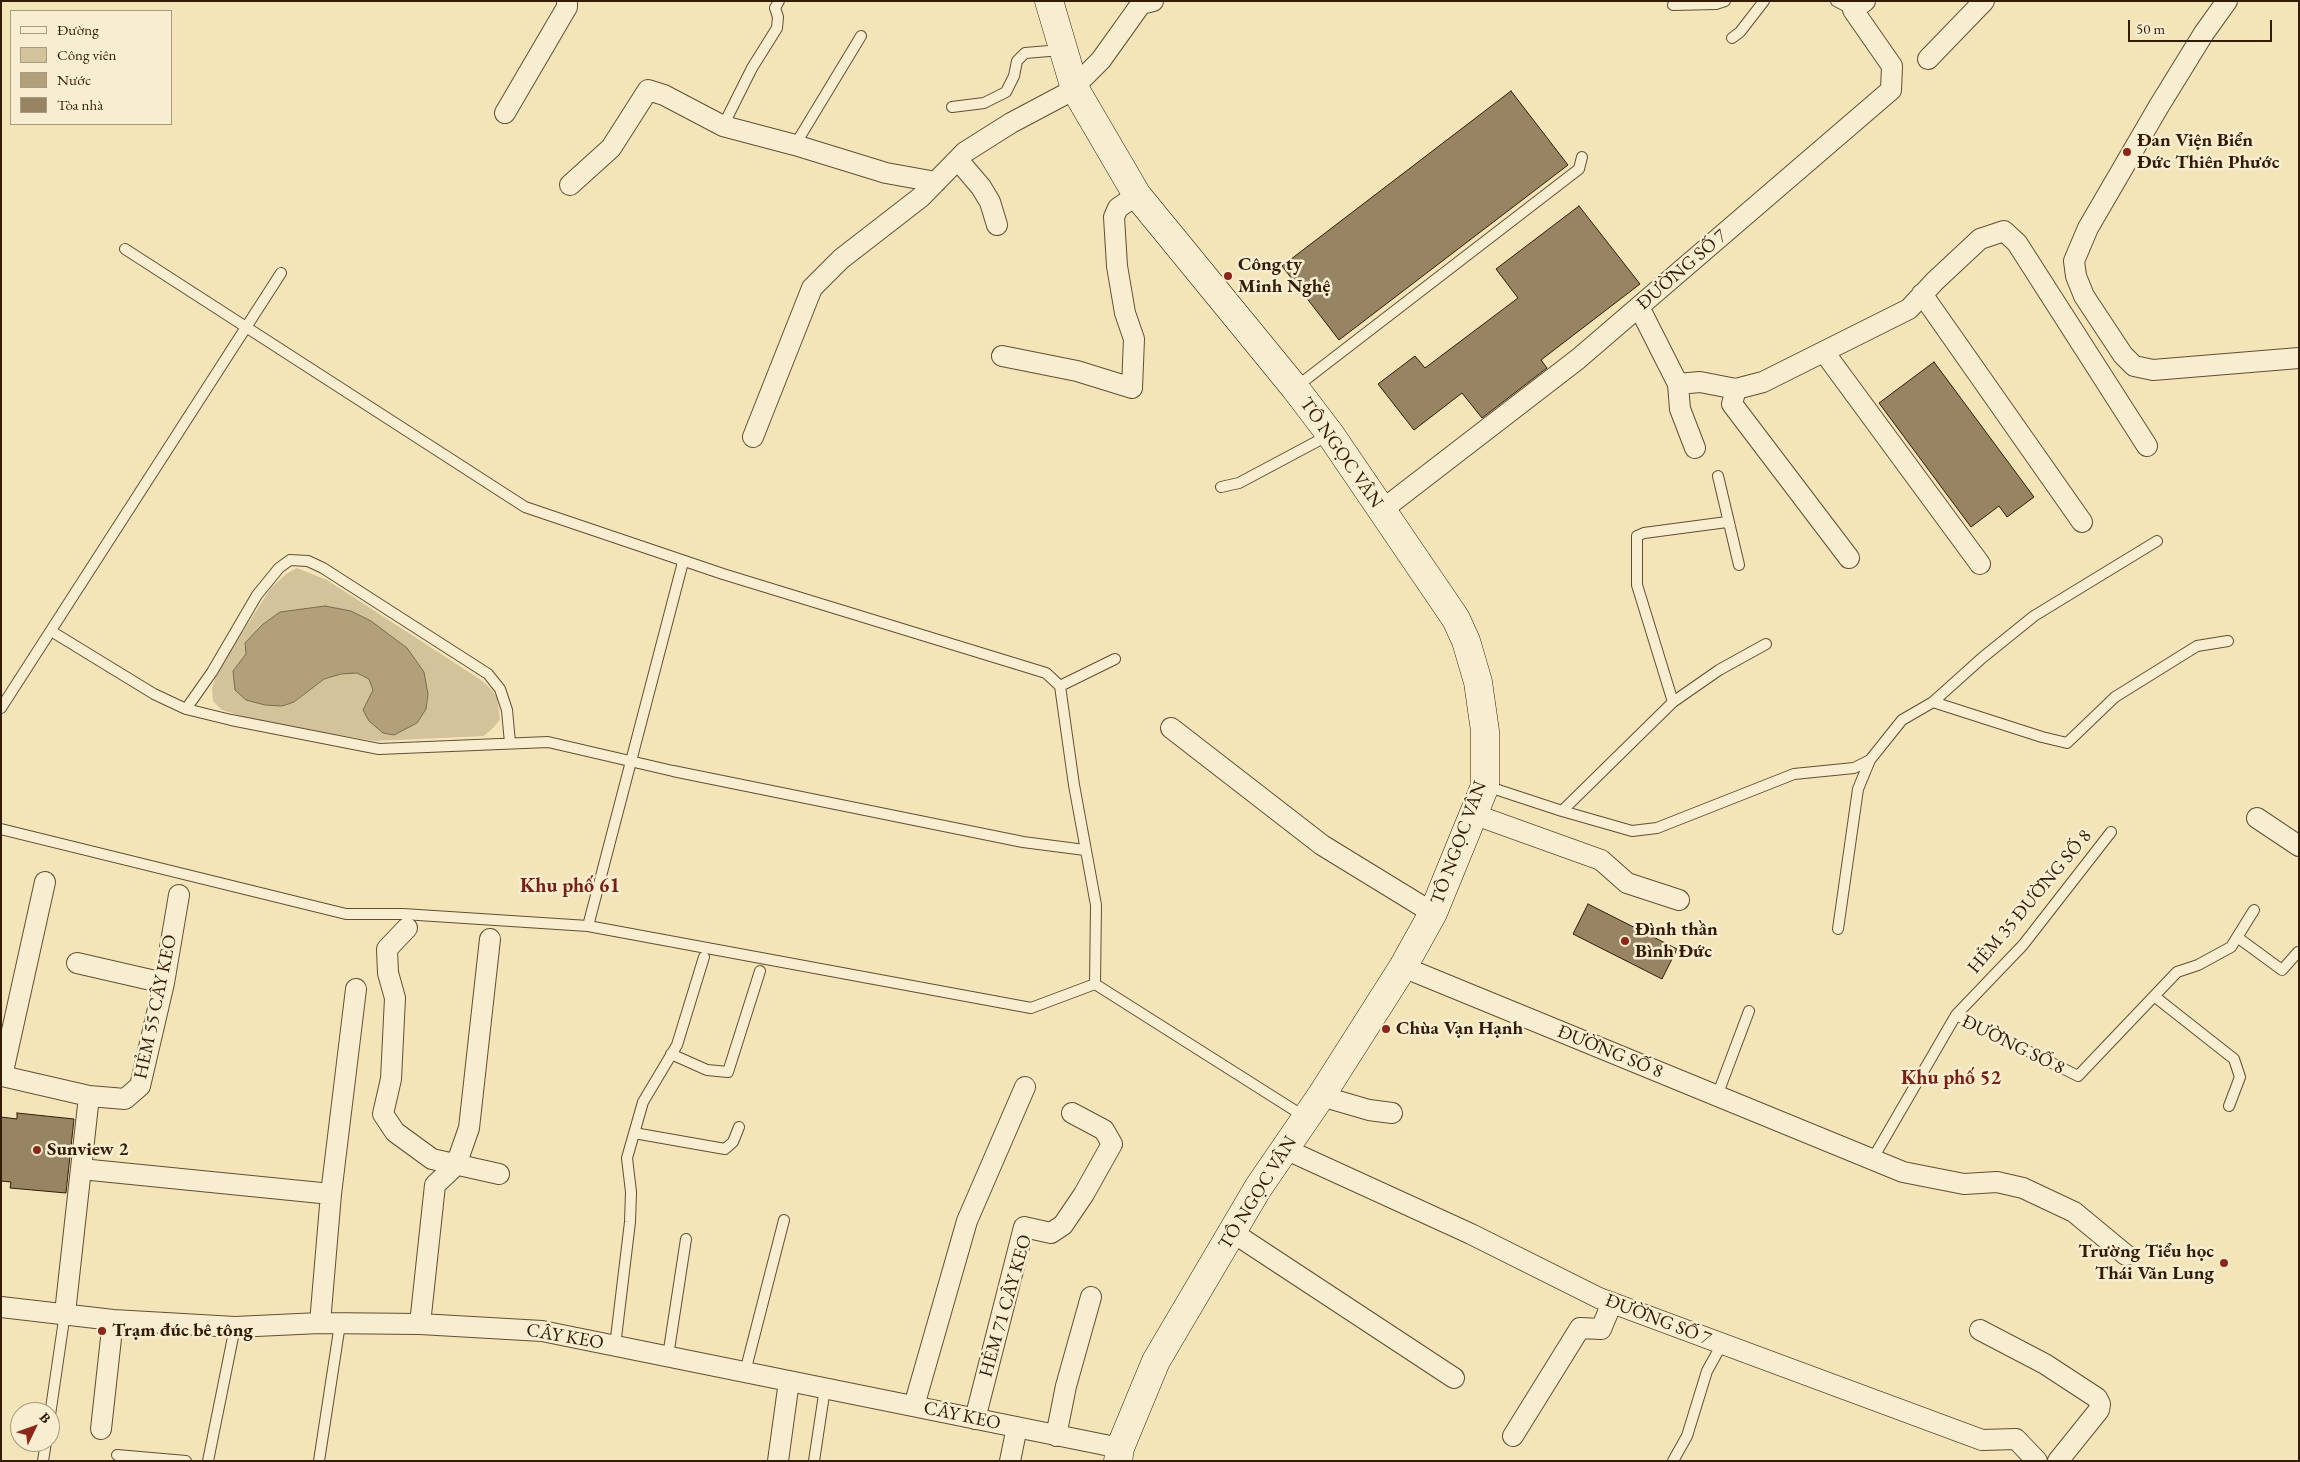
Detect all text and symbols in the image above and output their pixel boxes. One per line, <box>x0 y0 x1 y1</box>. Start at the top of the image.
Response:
legend <box>10 10 172 125</box>
scale bar <box>2130 10 2274 42</box>
text: 50 m <box>2136 19 2165 38</box>
text: Đường <box>57 20 99 39</box>
text: Công viên <box>57 45 117 64</box>
text: Nước <box>57 70 91 89</box>
text: Tòa nhà <box>57 95 103 114</box>
place label: Đan Viện Biển Đức Thiên Phước <box>2137 130 2280 174</box>
marker: Đan Viện Biển Đức Thiên Phước <box>2121 146 2133 158</box>
street label: ĐƯỜNG SỐ 7 <box>1632 225 1732 315</box>
place label: Công ty Minh Nghệ <box>1238 254 1330 298</box>
marker: Công ty Minh Nghệ <box>1222 270 1234 282</box>
street label: TÔ NGỌC VÂN <box>1294 393 1388 513</box>
street label: TÔ NGỌC VÂN <box>1426 778 1492 908</box>
street label: HẺM 35 ĐƯỜNG SỐ 8 <box>1963 825 2097 979</box>
district label: Khu phố 61 <box>520 875 620 899</box>
place label: Đình thần Bình Đức <box>1635 919 1718 963</box>
street label: HẺM 55 CÂY KEO <box>130 933 182 1081</box>
marker: Đình thần Bình Đức <box>1619 935 1631 947</box>
street label: ĐƯỜNG SỐ 8 <box>1958 1010 2068 1080</box>
place label: Chùa Vạn Hạnh <box>1396 1018 1523 1040</box>
street label: ĐƯỜNG SỐ 8 <box>1554 1020 1666 1084</box>
marker: Chùa Vạn Hạnh <box>1380 1023 1392 1035</box>
district label: Khu phố 52 <box>1901 1067 2001 1091</box>
street label: TÔ NGỌC VÂN <box>1214 1132 1302 1254</box>
place label: Sunview 2 <box>47 1139 128 1161</box>
marker: Sunview 2 <box>31 1144 43 1156</box>
street label: HẺM 71 CÂY KEO <box>975 1232 1037 1380</box>
place label: Trường Tiểu học Thái Văn Lung <box>2078 1241 2214 1285</box>
marker: Trường Tiểu học Thái Văn Lung <box>2218 1257 2230 1269</box>
street label: ĐƯỜNG SỐ 7 <box>1602 1289 1714 1351</box>
street label: CÂY KEO <box>525 1319 605 1355</box>
place label: Trạm đúc bê tông <box>112 1320 253 1342</box>
marker: Trạm đúc bê tông <box>96 1325 108 1337</box>
street label: CÂY KEO <box>921 1397 1003 1435</box>
north arrow <box>10 1402 60 1452</box>
text: B <box>36 1408 55 1427</box>

